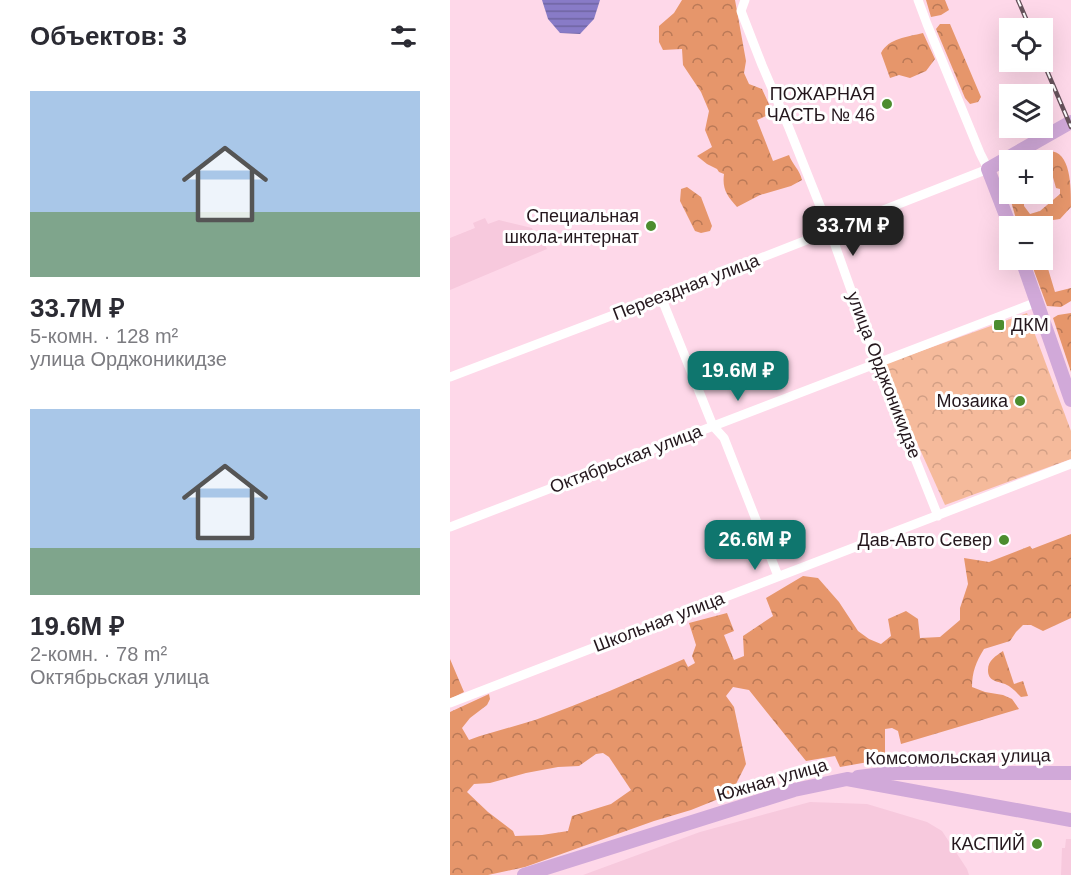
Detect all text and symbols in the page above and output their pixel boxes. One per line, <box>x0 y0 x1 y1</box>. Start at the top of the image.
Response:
map controls <box>999 18 1053 270</box>
button: locate <box>999 18 1053 72</box>
icon: filters <box>387 20 420 53</box>
text: Объектов: 3 <box>30 21 187 51</box>
place label: ПОЖАРНАЯ ЧАСТЬ № 46 <box>767 84 875 125</box>
button: layers <box>999 84 1053 138</box>
marker: ПОЖАРНАЯ ЧАСТЬ № 46 <box>880 97 894 111</box>
icon: home <box>171 130 279 238</box>
button: + <box>999 150 1053 204</box>
place label: Специальная школа-интернат <box>505 206 639 247</box>
pin: 33.7M ₽ <box>798 206 908 257</box>
text: 33.7M ₽ <box>817 214 889 236</box>
button: − <box>999 216 1053 270</box>
marker: Специальная школа-интернат <box>644 219 658 233</box>
street label: Переездная улица <box>610 250 763 324</box>
street label: улица Орджоникидзе <box>843 289 925 461</box>
text: 33.7M ₽ <box>30 293 125 323</box>
place label: ДКМ <box>1011 315 1049 335</box>
marker: ДКМ <box>992 318 1006 332</box>
text: 5-комн. · 128 m² <box>30 325 178 347</box>
text: улица Орджоникидзе <box>30 348 227 370</box>
pin: 19.6M ₽ <box>683 351 793 402</box>
text: 19.6M ₽ <box>702 359 774 381</box>
place label: Мозаика <box>936 391 1009 411</box>
marker: Мозаика <box>1013 394 1027 408</box>
street label: Октябрьская улица <box>547 420 706 497</box>
icon: home <box>171 448 279 556</box>
pin: 26.6M ₽ <box>700 520 810 571</box>
text: 26.6M ₽ <box>719 528 791 550</box>
place label: Дав-Авто Север <box>858 530 992 550</box>
marker: Дав-Авто Север <box>997 533 1011 547</box>
street label: Школьная улица <box>591 588 728 656</box>
text: 19.6M ₽ <box>30 611 125 641</box>
text: 2-комн. · 78 m² <box>30 643 167 665</box>
text: Октябрьская улица <box>30 666 209 688</box>
street label: Комсомольская улица <box>865 745 1052 769</box>
street label: Южная улица <box>714 754 831 805</box>
place label: КАСПИЙ <box>951 833 1025 854</box>
marker: КАСПИЙ <box>1030 837 1044 851</box>

